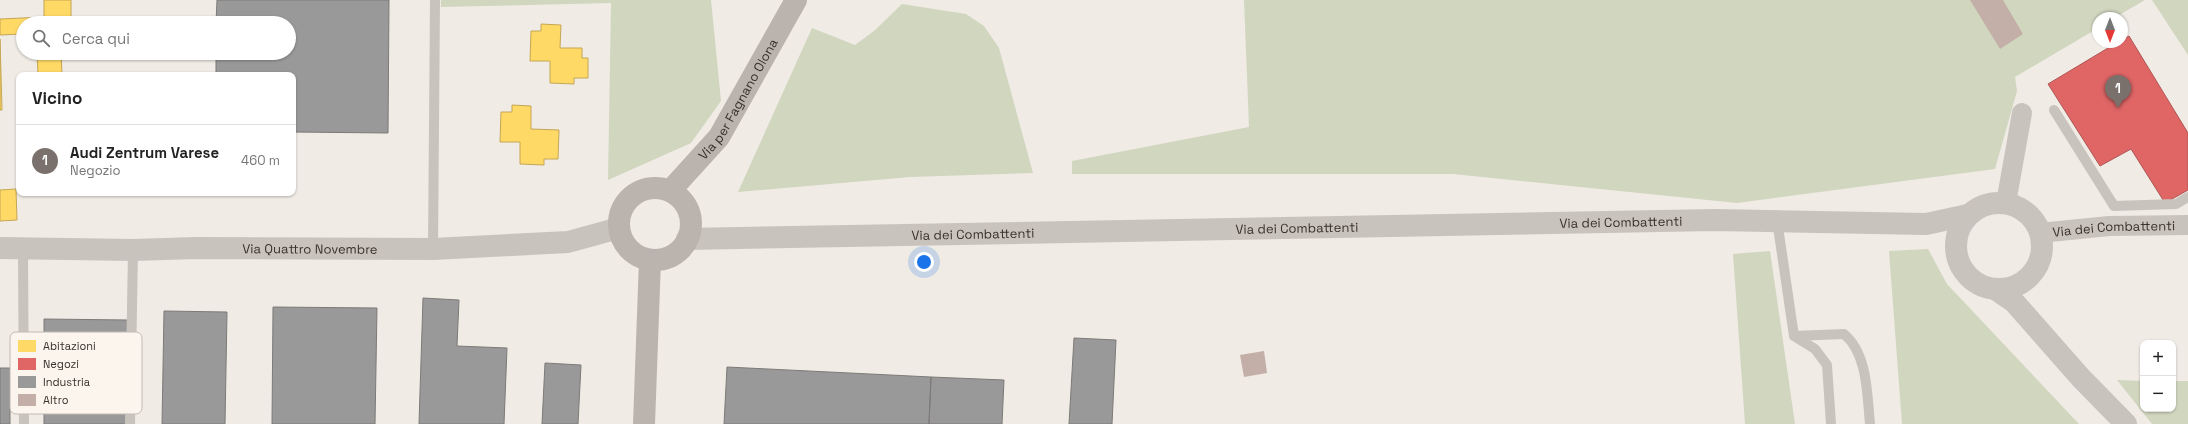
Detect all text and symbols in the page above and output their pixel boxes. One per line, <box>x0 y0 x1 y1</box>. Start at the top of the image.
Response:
north arrow <box>2092 12 2128 48</box>
search box <box>16 16 296 60</box>
icon: search <box>30 27 52 49</box>
text: Cerca qui <box>62 29 130 48</box>
street label: Via per Fagnano Olona <box>695 35 782 163</box>
pin: 1 <box>2105 75 2131 108</box>
text: Vicino <box>32 87 82 109</box>
text: Audi Zentrum Varese <box>70 143 219 162</box>
text: 1 <box>42 152 48 169</box>
text: 460 m <box>241 152 280 169</box>
text: Negozio <box>70 162 120 179</box>
street label: Via dei Combattenti <box>1559 213 1682 232</box>
street label: Via dei Combattenti <box>2052 217 2175 241</box>
street label: Via dei Combattenti <box>1235 219 1359 238</box>
street label: Via dei Combattenti <box>911 225 1035 244</box>
street label: Via Quattro Novembre <box>242 240 378 258</box>
your location <box>914 252 934 272</box>
legend <box>10 332 142 414</box>
text: Abitazioni <box>43 339 96 353</box>
map controls <box>2140 340 2176 412</box>
button: + <box>2140 340 2176 376</box>
text: Negozi <box>43 357 79 371</box>
text: Industria <box>43 375 91 389</box>
button: − <box>2140 376 2176 412</box>
text: Altro <box>43 393 69 407</box>

